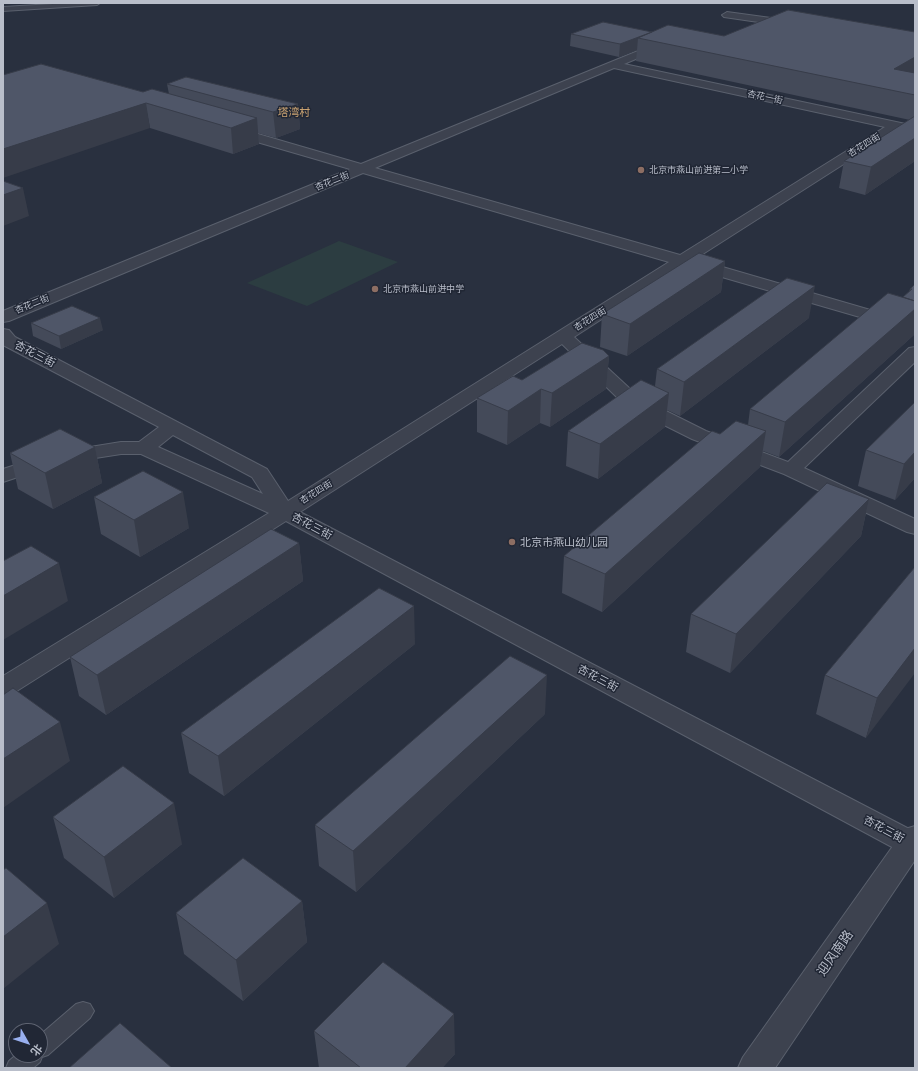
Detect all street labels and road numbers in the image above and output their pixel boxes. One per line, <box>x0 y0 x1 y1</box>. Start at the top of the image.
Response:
street label: 杏花一街 <box>746 88 784 106</box>
street label: 杏花四街 <box>846 131 882 159</box>
street label: 杏花二街 <box>313 169 351 193</box>
street label: 杏花二街 <box>13 292 51 316</box>
street label: 杏花四街 <box>572 305 608 333</box>
street label: 杏花三街 <box>12 338 58 370</box>
street label: 杏花四街 <box>298 478 334 506</box>
street label: 杏花三街 <box>289 510 335 542</box>
street label: 杏花三街 <box>575 662 621 694</box>
street label: 杏花三街 <box>861 813 907 845</box>
street label: 迎风南路 <box>814 927 856 979</box>

